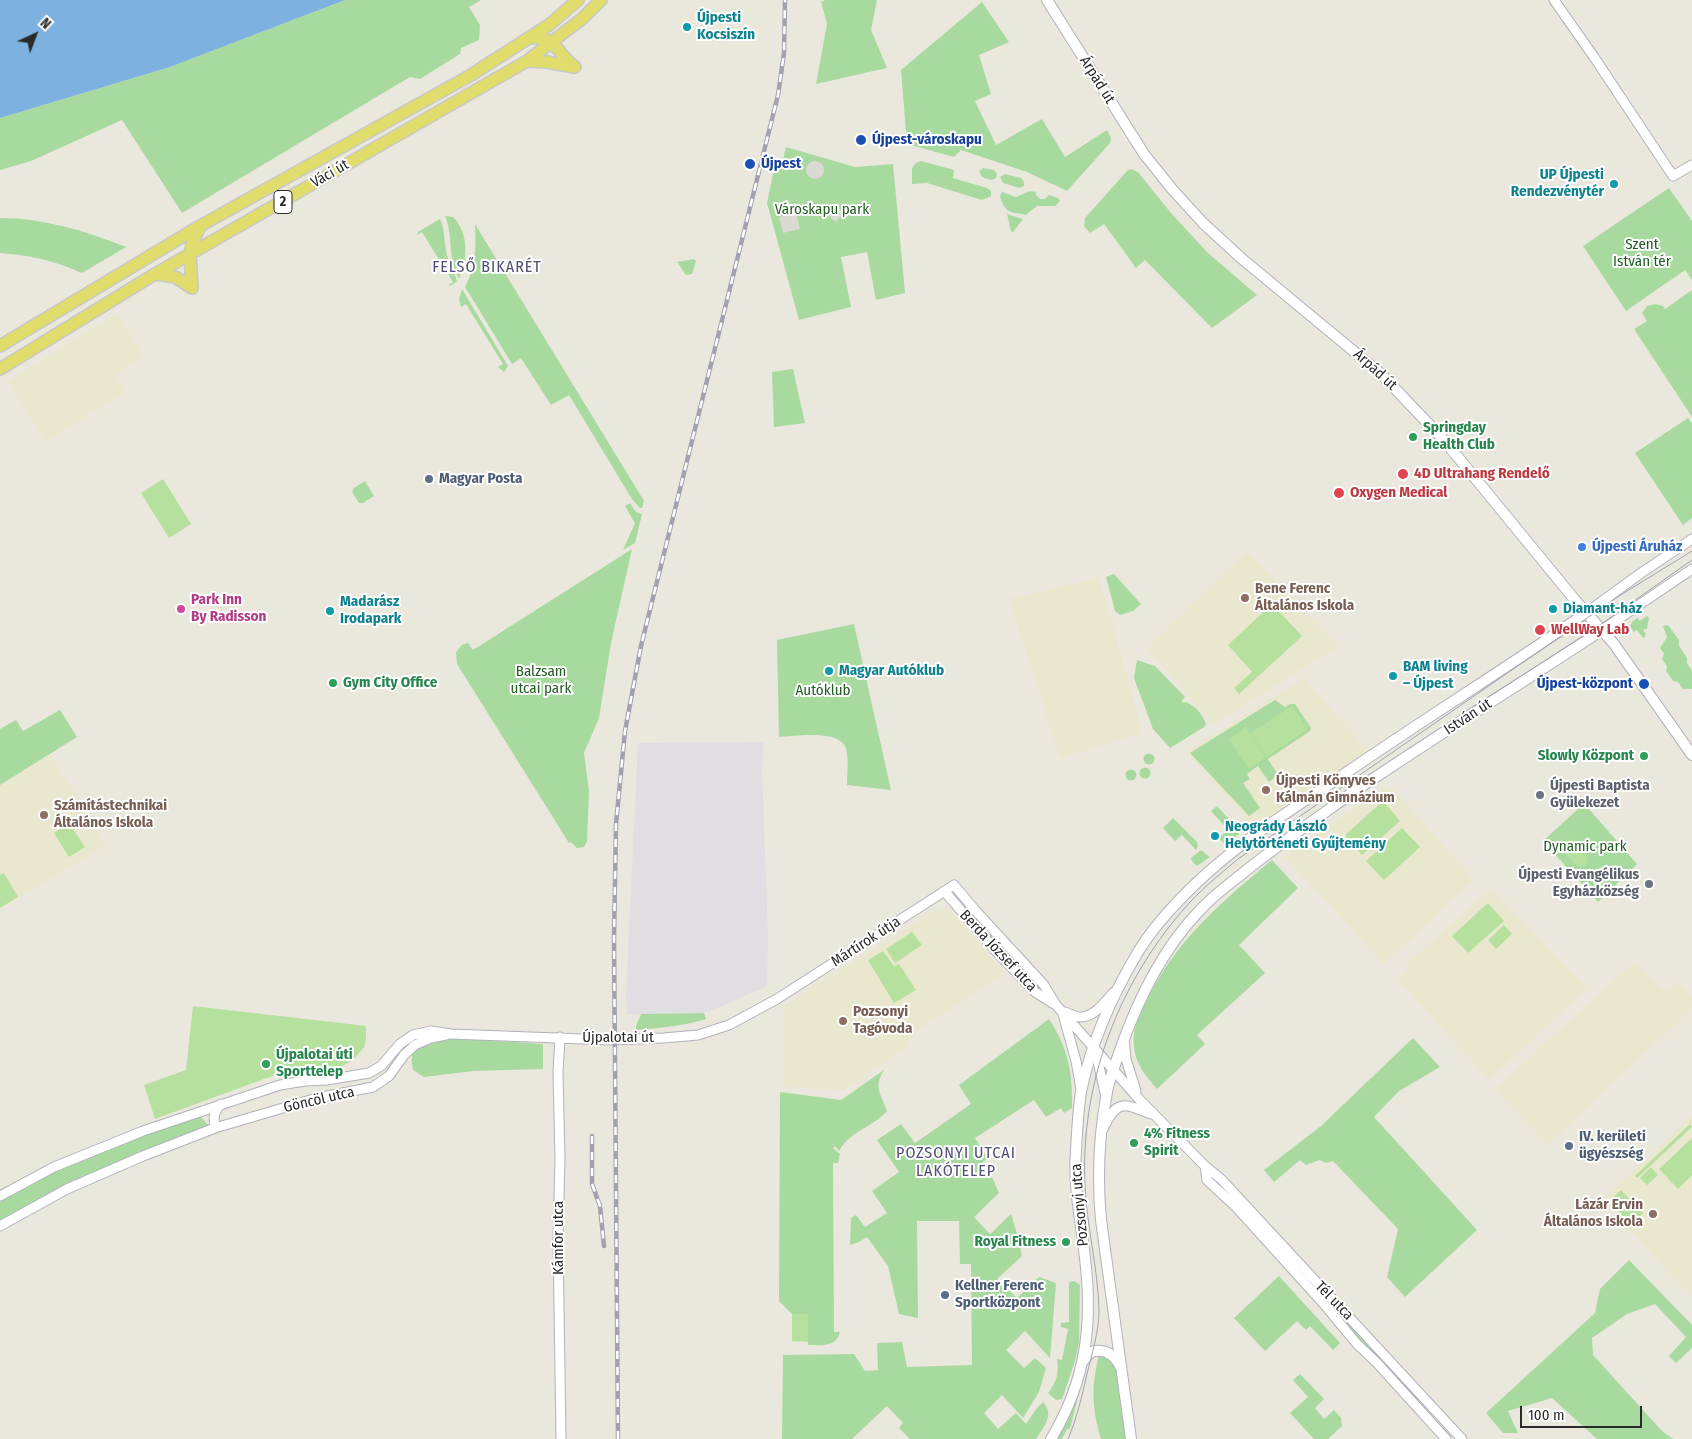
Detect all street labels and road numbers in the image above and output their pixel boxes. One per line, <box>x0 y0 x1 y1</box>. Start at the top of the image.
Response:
street label: Árpád út <box>1075 53 1119 107</box>
street label: Váci út <box>308 156 352 192</box>
road number: 2 <box>274 190 292 213</box>
street label: Árpád út <box>1349 346 1401 394</box>
street label: István út <box>1441 695 1495 739</box>
street label: Berda József utca <box>956 906 1040 996</box>
street label: Mártírok útja <box>828 913 904 971</box>
street label: Újpalotai út <box>582 1029 654 1047</box>
street label: Göncöl utca <box>282 1083 356 1117</box>
street label: Pozsonyi utca <box>1067 1163 1093 1247</box>
street label: Kámfor utca <box>550 1201 568 1275</box>
street label: Tél utca <box>1311 1278 1357 1324</box>

